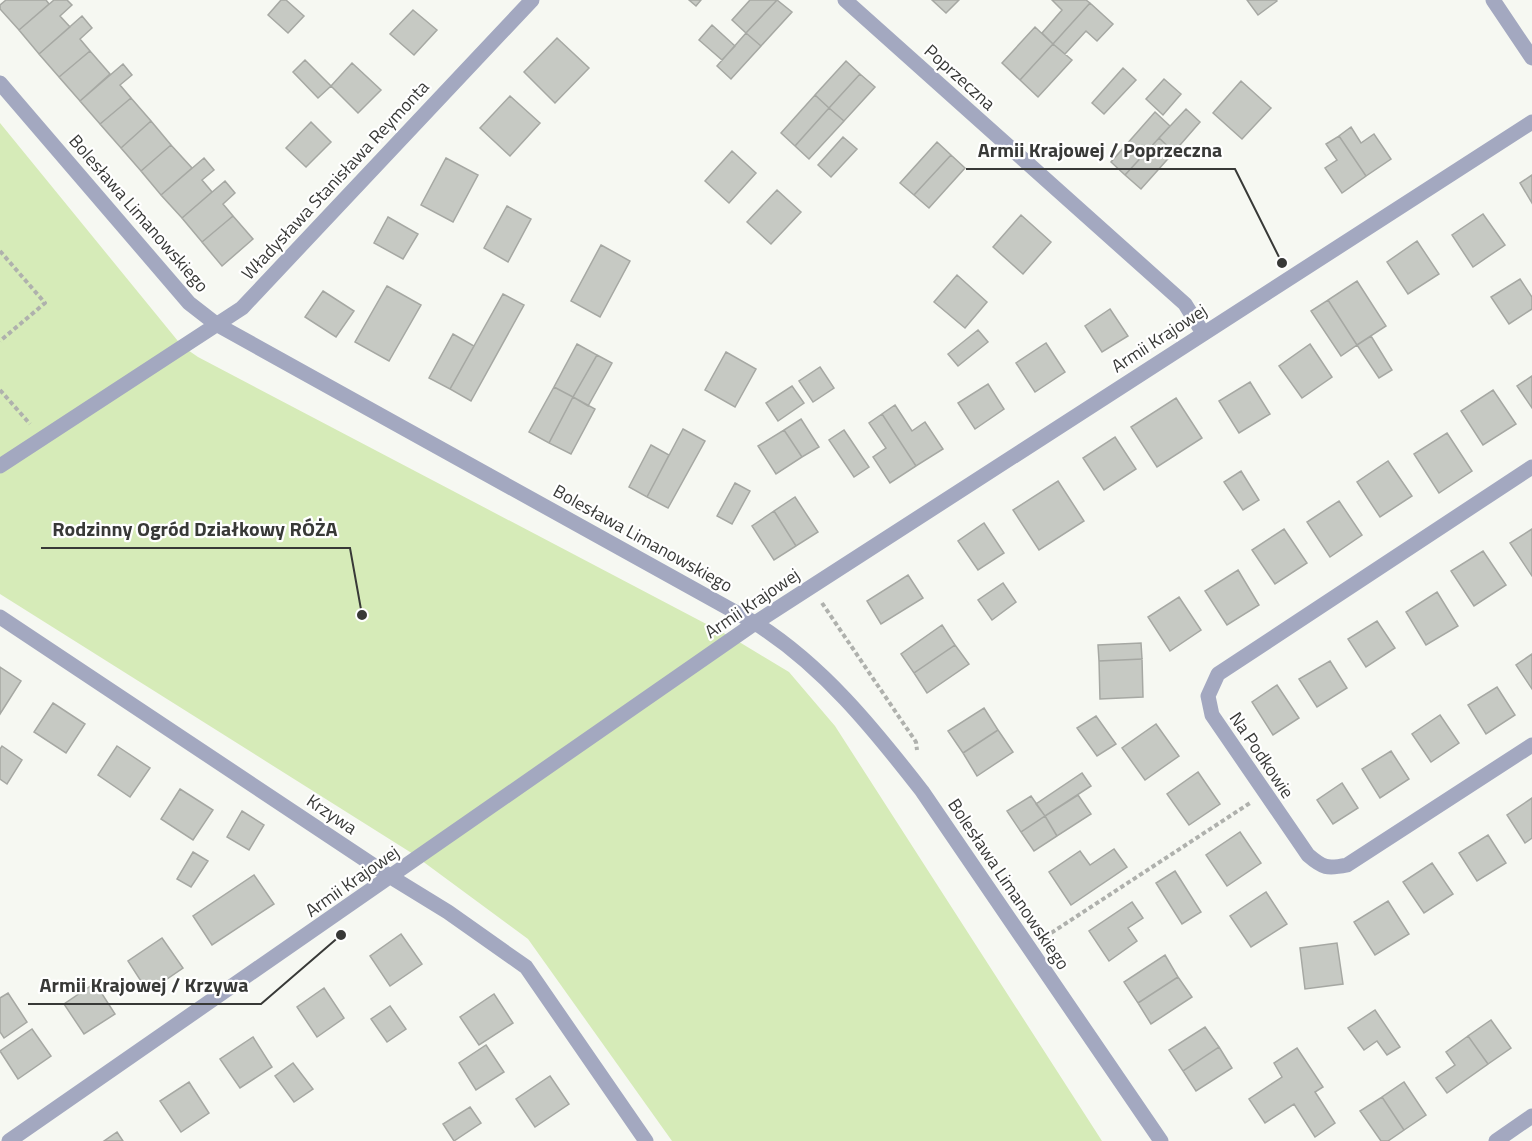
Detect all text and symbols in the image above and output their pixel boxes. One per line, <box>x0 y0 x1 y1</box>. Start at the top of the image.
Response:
street label: Poprzeczna <box>918 38 1002 116</box>
street label: Władysława Stanisława Reymonta <box>235 74 435 286</box>
street label: Bolesława Limanowskiego <box>63 128 215 298</box>
callout: Armii Krajowej / Poprzeczna <box>966 131 1235 169</box>
text: Armii Krajowej / Poprzeczna <box>978 134 1222 165</box>
street label: Armii Krajowej <box>1106 297 1212 379</box>
street label: Bolesława Limanowskiego <box>548 477 738 599</box>
callout: Rodzinny Ogród Działkowy RÓŻA <box>41 510 350 548</box>
text: Rodzinny Ogród Działkowy RÓŻA <box>52 513 338 544</box>
street label: Armii Krajowej <box>699 561 805 645</box>
street label: Na Podkowie <box>1223 706 1301 804</box>
street label: Krzywa <box>301 787 363 841</box>
street label: Bolesława Limanowskiego <box>941 793 1077 975</box>
street label: Armii Krajowej <box>299 839 405 923</box>
callout: Armii Krajowej / Krzywa <box>28 966 261 1004</box>
text: Armii Krajowej / Krzywa <box>39 969 249 1000</box>

